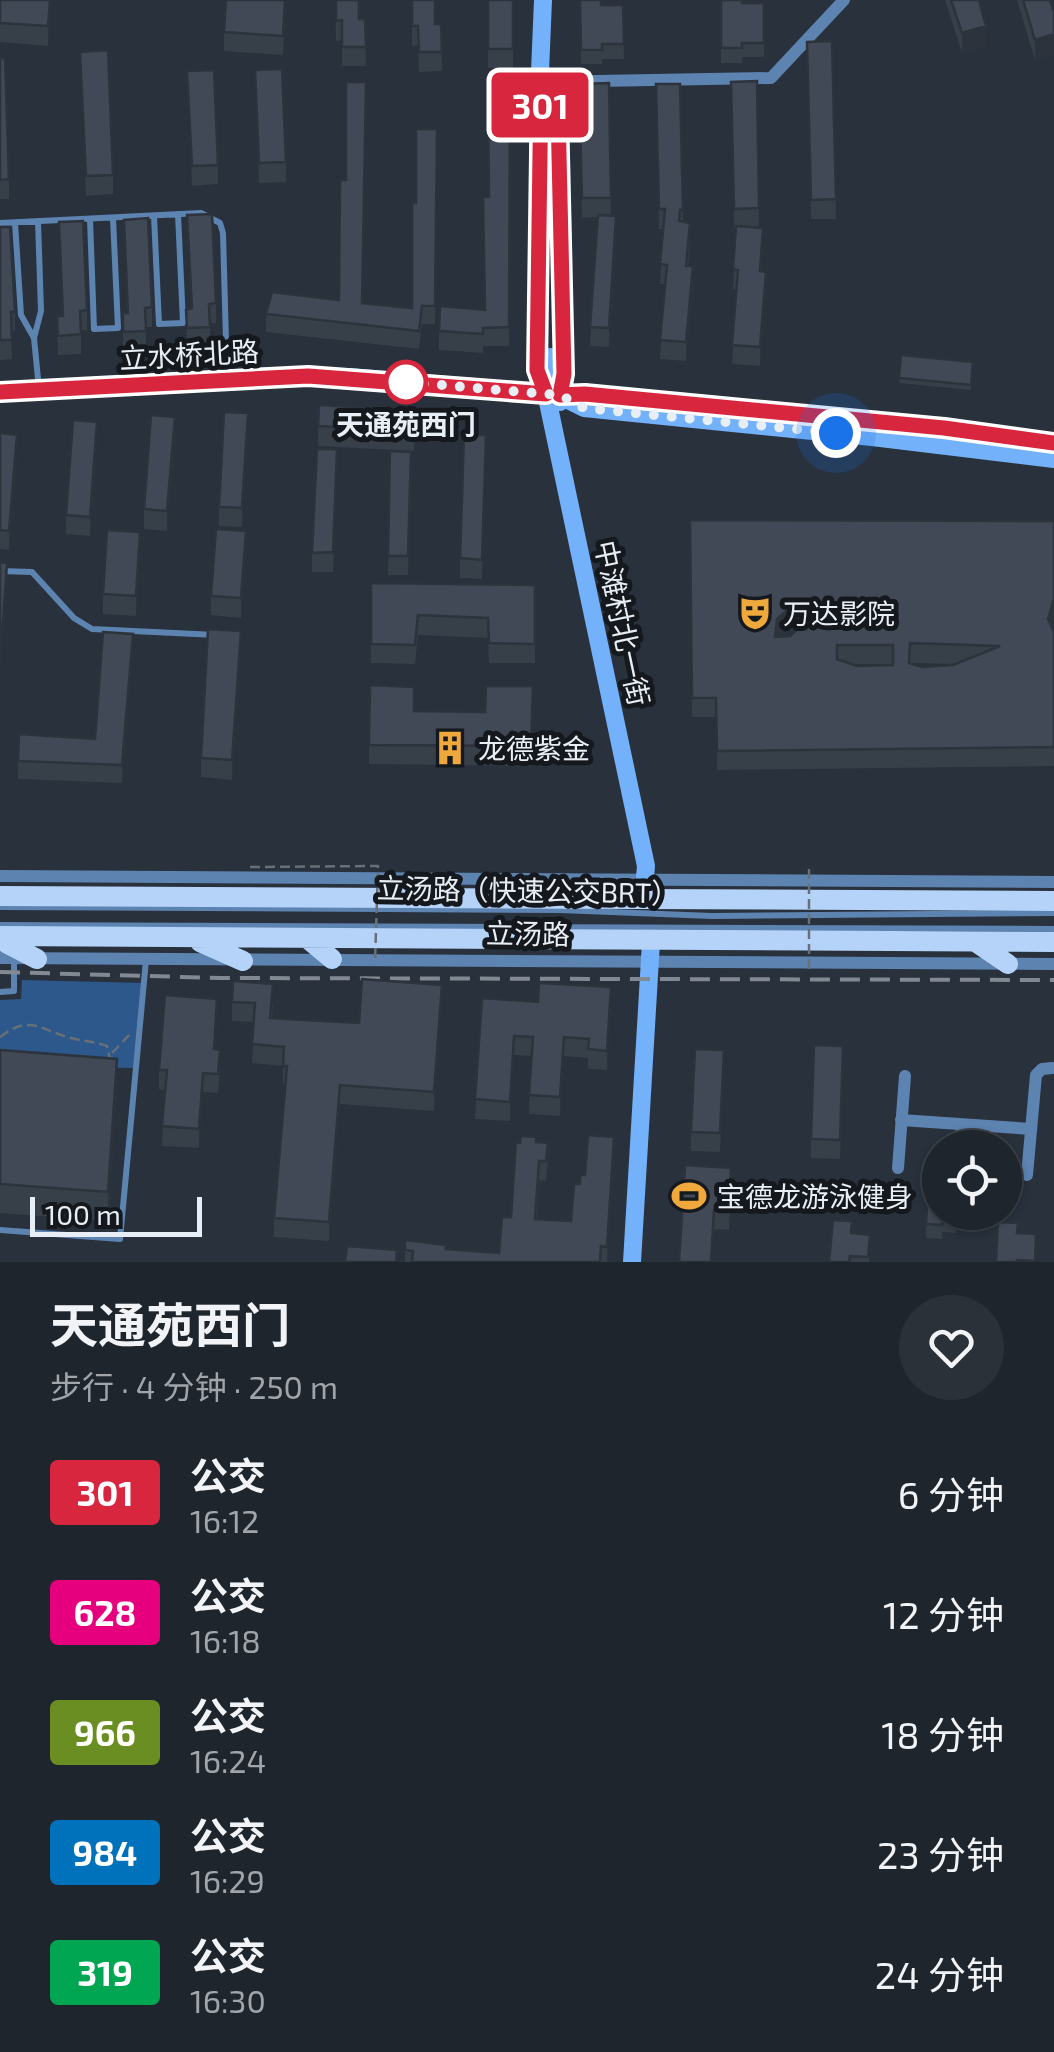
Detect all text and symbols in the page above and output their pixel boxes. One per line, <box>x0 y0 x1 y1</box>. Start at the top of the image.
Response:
line badge: 301 <box>482 72 598 138</box>
text: 301 <box>511 84 569 126</box>
street label: 立水桥北路 <box>118 333 260 375</box>
marker: 天通苑西门 <box>385 361 427 403</box>
place label: 天通苑西门 <box>336 407 476 441</box>
your location <box>811 408 861 458</box>
street label: 中滩村北一街 <box>589 537 657 709</box>
theatre icon: 万达影院 <box>736 594 774 632</box>
place label: 万达影院 <box>783 596 895 630</box>
building icon: 龙德紫金 <box>431 729 469 767</box>
place label: 龙德紫金 <box>478 731 590 765</box>
street label: 立汤路（快速公交BRT） <box>376 870 680 910</box>
street label: 立汤路 <box>486 915 570 951</box>
map controls <box>922 1130 1022 1230</box>
button: locate <box>922 1130 1022 1230</box>
sports icon: 宝德龙游泳健身 <box>670 1177 708 1215</box>
place label: 宝德龙游泳健身 <box>717 1179 913 1213</box>
scale bar <box>30 1192 202 1236</box>
text: 100 m <box>45 1197 121 1231</box>
text: 天通苑西门 <box>50 1295 290 1353</box>
button: heart <box>899 1295 1004 1400</box>
text: 步行 · 4 分钟 · 250 m <box>50 1367 338 1405</box>
text: 公交 <box>190 1452 266 1498</box>
text: 301 <box>76 1471 134 1513</box>
text: 6 分钟 <box>898 1471 1004 1517</box>
text: 16:12 <box>190 1501 259 1539</box>
text: 公交 <box>190 1572 266 1618</box>
text: 628 <box>74 1591 136 1633</box>
text: 12 分钟 <box>883 1591 1004 1637</box>
text: 16:18 <box>190 1621 261 1659</box>
text: 公交 <box>190 1692 266 1738</box>
text: 966 <box>74 1711 136 1753</box>
text: 18 分钟 <box>881 1711 1004 1757</box>
text: 16:24 <box>190 1741 266 1779</box>
text: 公交 <box>190 1812 266 1858</box>
text: 984 <box>73 1831 137 1873</box>
text: 23 分钟 <box>877 1831 1004 1877</box>
text: 16:29 <box>190 1861 265 1899</box>
text: 公交 <box>190 1932 266 1978</box>
text: 319 <box>77 1951 133 1993</box>
text: 24 分钟 <box>875 1951 1004 1997</box>
text: 16:30 <box>190 1981 266 2019</box>

